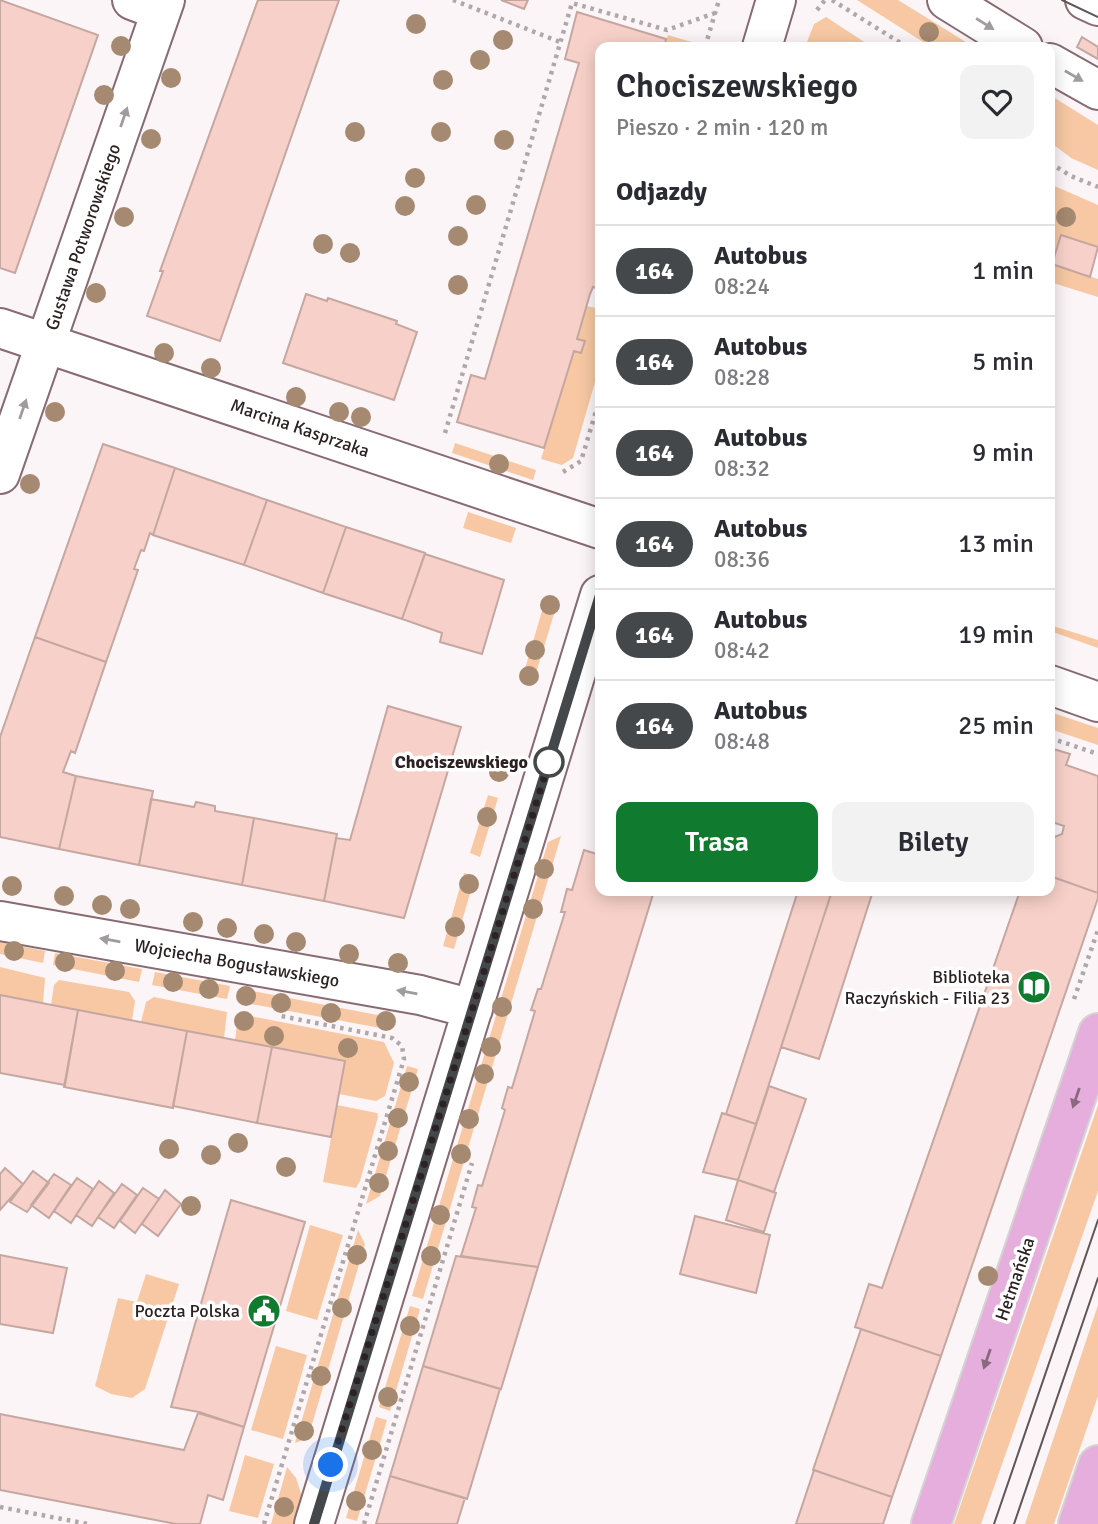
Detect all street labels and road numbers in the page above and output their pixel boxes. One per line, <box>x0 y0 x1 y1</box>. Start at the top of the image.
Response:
street label: Gustawa Potworowskiego <box>41 141 125 333</box>
street label: Marcina Kasprzaka <box>228 394 372 462</box>
street label: Wojciecha Bogusławskiego <box>133 934 341 992</box>
street label: Hetmańska <box>990 1234 1040 1324</box>

